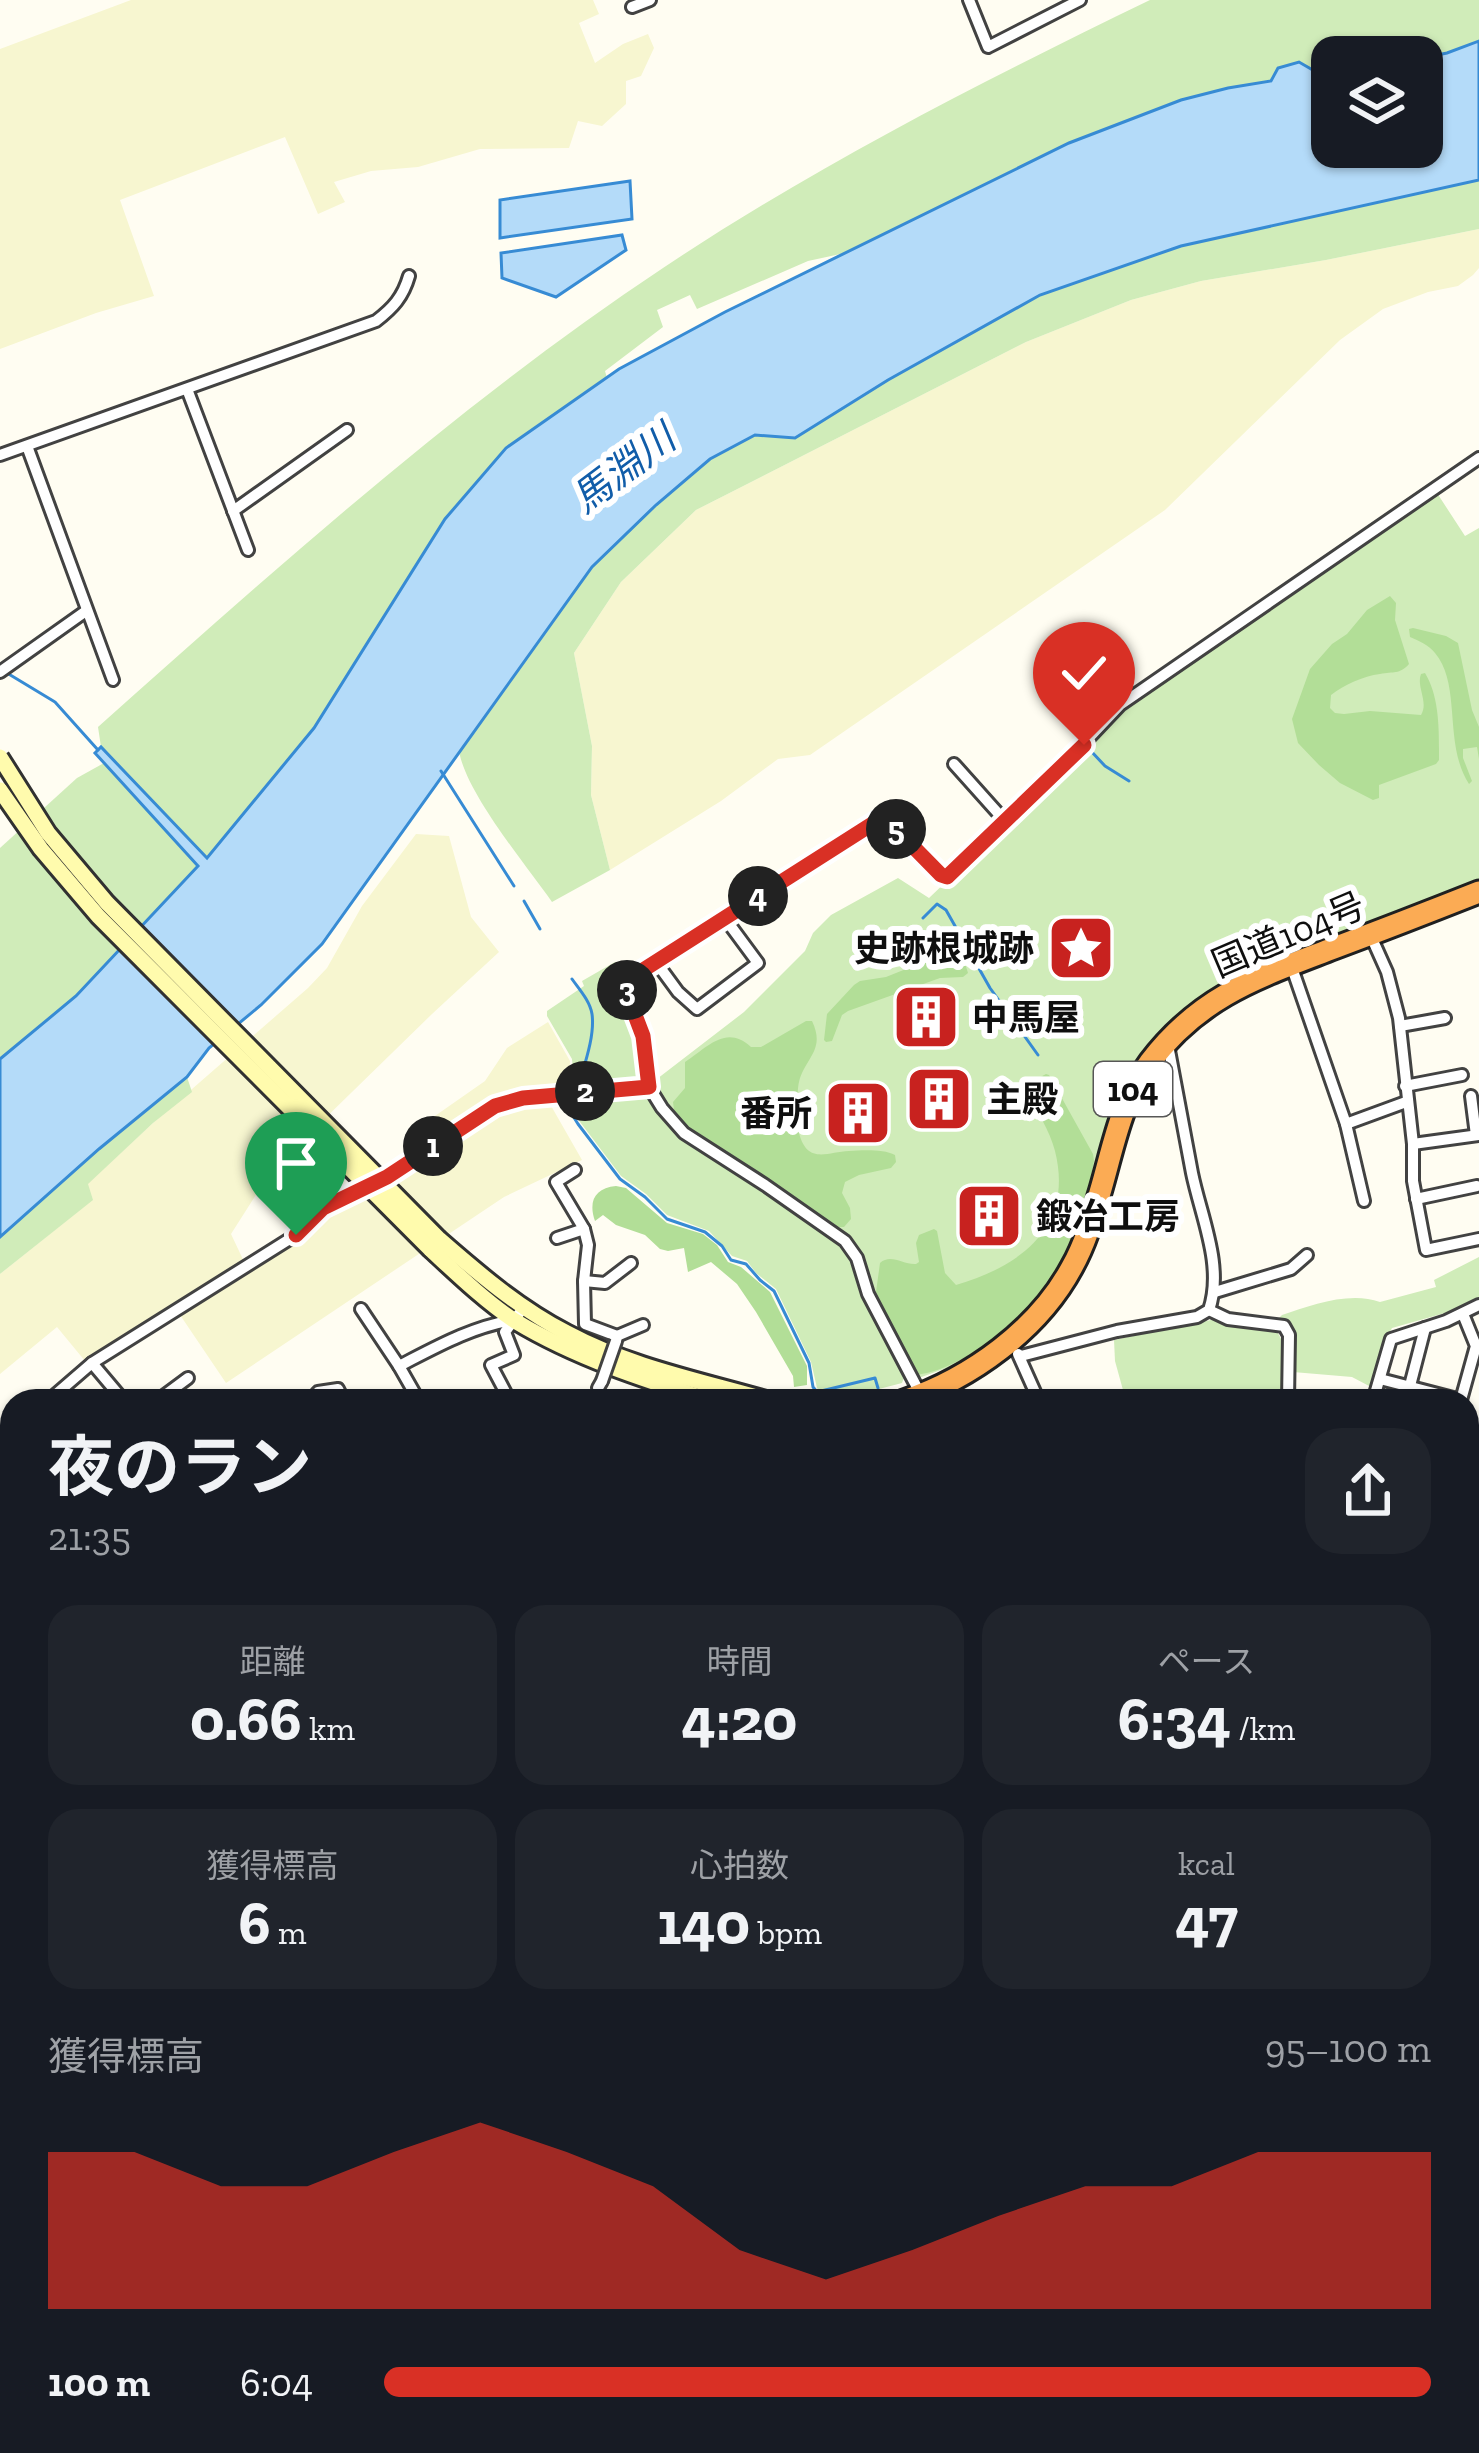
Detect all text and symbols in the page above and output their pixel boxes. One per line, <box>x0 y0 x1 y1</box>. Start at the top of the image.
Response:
map controls <box>1311 36 1443 168</box>
button: layers <box>1311 36 1443 168</box>
water label: 馬淵川 <box>562 412 687 522</box>
pin <box>1033 622 1135 745</box>
icon: check <box>1051 640 1117 706</box>
pin: 5 <box>866 799 926 859</box>
text: 5 <box>887 809 905 848</box>
pin: 4 <box>728 866 788 926</box>
text: 4 <box>749 876 767 915</box>
street label: 国道104号 <box>1205 883 1371 986</box>
place icon: 史跡根城跡 <box>1046 913 1116 983</box>
place label: 史跡根城跡 <box>854 927 1034 970</box>
pin: 3 <box>597 960 657 1020</box>
text: 3 <box>618 970 636 1009</box>
building icon: 中馬屋 <box>891 982 961 1052</box>
place label: 中馬屋 <box>972 996 1080 1039</box>
pin: 2 <box>555 1061 615 1121</box>
road number: 104 <box>1094 1062 1172 1116</box>
building icon: 主殿 <box>904 1064 974 1134</box>
text: 2 <box>576 1071 594 1110</box>
building icon: 番所 <box>823 1078 893 1148</box>
place label: 主殿 <box>986 1078 1058 1121</box>
place label: 番所 <box>740 1092 812 1135</box>
pin <box>245 1112 347 1235</box>
pin: 1 <box>403 1116 463 1176</box>
text: 1 <box>426 1126 440 1165</box>
icon: arrive <box>263 1130 329 1196</box>
building icon: 鍛冶工房 <box>954 1181 1024 1251</box>
place label: 鍛冶工房 <box>1036 1195 1180 1238</box>
text: 夜のラン <box>48 1428 312 1507</box>
button: share <box>1305 1428 1431 1554</box>
text: 21:35 <box>48 1513 131 1560</box>
text: 距離 <box>240 1642 306 1681</box>
text: 時間 <box>707 1642 773 1681</box>
text: ペース <box>1158 1642 1255 1681</box>
text: 0.66 <box>190 1683 302 1755</box>
text: 4:20 <box>682 1683 797 1755</box>
text: 6:34 <box>1118 1683 1231 1755</box>
text: km <box>302 1709 355 1748</box>
text: /km <box>1231 1709 1295 1748</box>
text: kcal <box>1178 1844 1235 1883</box>
text: 獲得標高 <box>207 1846 339 1885</box>
text: 心拍数 <box>690 1846 789 1885</box>
text: 47 <box>1175 1883 1238 1955</box>
text: 6 <box>238 1887 271 1959</box>
text: 140 <box>657 1887 750 1959</box>
text: m <box>271 1913 307 1952</box>
text: bpm <box>750 1913 822 1952</box>
text: 95–100 m <box>1265 2025 1431 2072</box>
text: 獲得標高 <box>48 2033 204 2080</box>
text: 100 m <box>48 2359 150 2406</box>
text: 6:04 <box>240 2359 313 2406</box>

